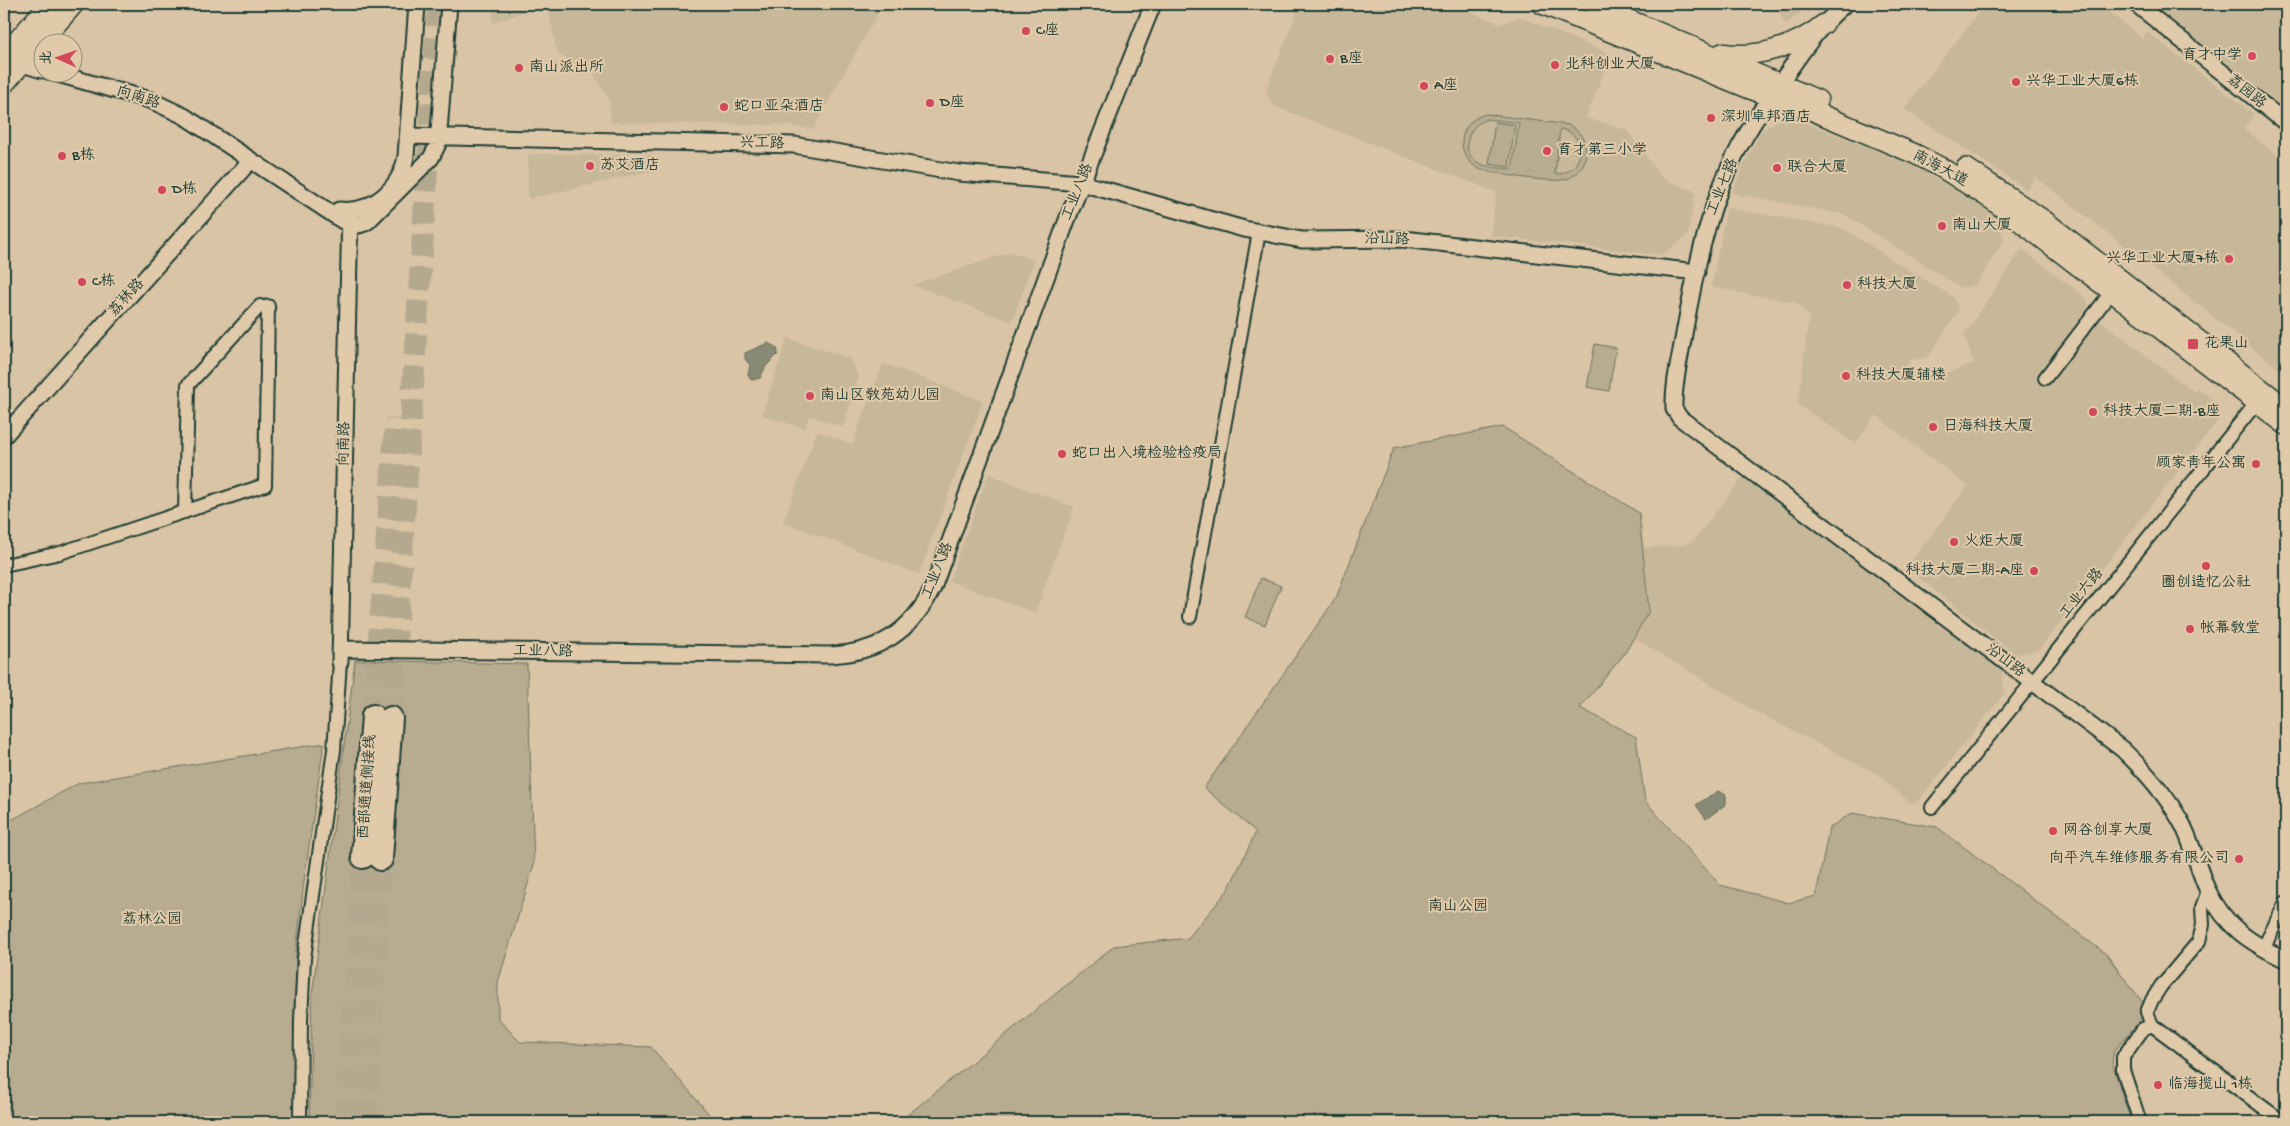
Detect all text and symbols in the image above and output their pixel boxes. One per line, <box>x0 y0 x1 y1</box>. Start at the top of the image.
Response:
place label: C座 <box>1036 22 1059 40</box>
marker: C座 <box>1020 25 1032 37</box>
north arrow <box>32 32 82 82</box>
place label: 育才中学 <box>2182 46 2242 65</box>
text: 北 <box>39 50 56 65</box>
place label: B座 <box>1339 50 1363 68</box>
marker: 育才中学 <box>2246 50 2258 62</box>
marker: B座 <box>1324 53 1336 65</box>
place label: 北科创业大厦 <box>1565 56 1655 74</box>
place label: 南山派出所 <box>529 58 604 77</box>
marker: 北科创业大厦 <box>1549 59 1561 71</box>
marker: 南山派出所 <box>513 62 525 74</box>
street label: 荔园路 <box>2223 71 2269 113</box>
place label: 兴华工业大厦6栋 <box>2026 72 2139 91</box>
marker: 兴华工业大厦6栋 <box>2010 76 2022 88</box>
place label: A座 <box>1434 77 1458 95</box>
marker: A座 <box>1418 80 1430 92</box>
street label: 向南路 <box>114 82 162 114</box>
place label: D座 <box>939 94 965 112</box>
marker: D座 <box>924 97 936 109</box>
place label: 蛇口亚朵酒店 <box>734 98 824 116</box>
marker: 蛇口亚朵酒店 <box>718 101 730 113</box>
place label: 深圳卓邦酒店 <box>1721 109 1811 127</box>
marker: 深圳卓邦酒店 <box>1705 112 1717 124</box>
street label: 兴工路 <box>739 135 785 153</box>
place label: 育才第三小学 <box>1557 141 1647 160</box>
marker: 育才第三小学 <box>1541 145 1553 157</box>
place label: B栋 <box>71 146 95 165</box>
street label: 南海大道 <box>1909 146 1971 191</box>
marker: B栋 <box>56 150 68 162</box>
street label: 工业七路 <box>1703 156 1743 218</box>
place label: 苏艾酒店 <box>600 157 660 175</box>
place label: 联合大厦 <box>1787 159 1847 177</box>
marker: 苏艾酒店 <box>584 160 596 172</box>
street label: 工业八路 <box>1058 161 1098 223</box>
marker: 联合大厦 <box>1771 162 1783 174</box>
place label: D栋 <box>171 180 197 199</box>
marker: D栋 <box>156 184 168 196</box>
place label: 南山大厦 <box>1952 216 2012 235</box>
marker: 南山大厦 <box>1936 220 1948 232</box>
street label: 沿山路 <box>1364 231 1410 249</box>
place label: 兴华工业大厦7栋 <box>2106 249 2219 268</box>
marker: 兴华工业大厦7栋 <box>2223 253 2235 265</box>
place label: C栋 <box>92 272 115 291</box>
street label: 荔林路 <box>105 275 149 321</box>
marker: C栋 <box>76 276 88 288</box>
place label: 科技大厦 <box>1857 276 1917 294</box>
marker: 科技大厦 <box>1841 279 1853 291</box>
place label: 花果山 <box>2204 335 2249 353</box>
marker: 花果山 <box>2186 337 2200 351</box>
place label: 科技大厦辅楼 <box>1856 367 1946 385</box>
marker: 科技大厦辅楼 <box>1840 370 1852 382</box>
place label: 南山区教苑幼儿园 <box>820 386 940 405</box>
marker: 南山区教苑幼儿园 <box>804 390 816 402</box>
place label: 科技大厦二期-B座 <box>2103 403 2220 421</box>
marker: 科技大厦二期-B座 <box>2087 406 2099 418</box>
place label: 日海科技大厦 <box>1943 418 2033 436</box>
street label: 向南路 <box>335 421 354 467</box>
marker: 日海科技大厦 <box>1927 421 1939 433</box>
place label: 蛇口出入境检验检疫局 <box>1072 445 1222 463</box>
marker: 蛇口出入境检验检疫局 <box>1056 448 1068 460</box>
place label: 顾家青年公寓 <box>2156 455 2246 473</box>
marker: 顾家青年公寓 <box>2250 458 2262 470</box>
place label: 火炬大厦 <box>1964 533 2024 551</box>
marker: 火炬大厦 <box>1948 536 1960 548</box>
street label: 工业八路 <box>918 540 958 602</box>
marker: 圈创造忆公社 <box>2200 560 2212 572</box>
place label: 科技大厦二期-A座 <box>1905 562 2024 580</box>
marker: 科技大厦二期-A座 <box>2028 565 2040 577</box>
street label: 工业六路 <box>2056 565 2108 623</box>
place label: 圈创造忆公社 <box>2161 574 2251 592</box>
place label: 帐幕教堂 <box>2200 620 2260 638</box>
marker: 帐幕教堂 <box>2184 623 2196 635</box>
street label: 沿山路 <box>1982 640 2028 682</box>
street label: 工业八路 <box>513 642 573 662</box>
street label: 西部通道侧接线 <box>355 734 381 840</box>
place label: 网谷创享大厦 <box>2063 822 2153 840</box>
marker: 网谷创享大厦 <box>2047 825 2059 837</box>
place label: 向平汽车维修服务有限公司 <box>2049 850 2229 868</box>
marker: 向平汽车维修服务有限公司 <box>2233 853 2245 865</box>
park label: 南山公园 <box>1428 897 1488 916</box>
park label: 荔林公园 <box>122 911 182 929</box>
place label: 临海揽山 1栋 <box>2168 1075 2253 1094</box>
marker: 临海揽山 1栋 <box>2152 1079 2164 1091</box>

